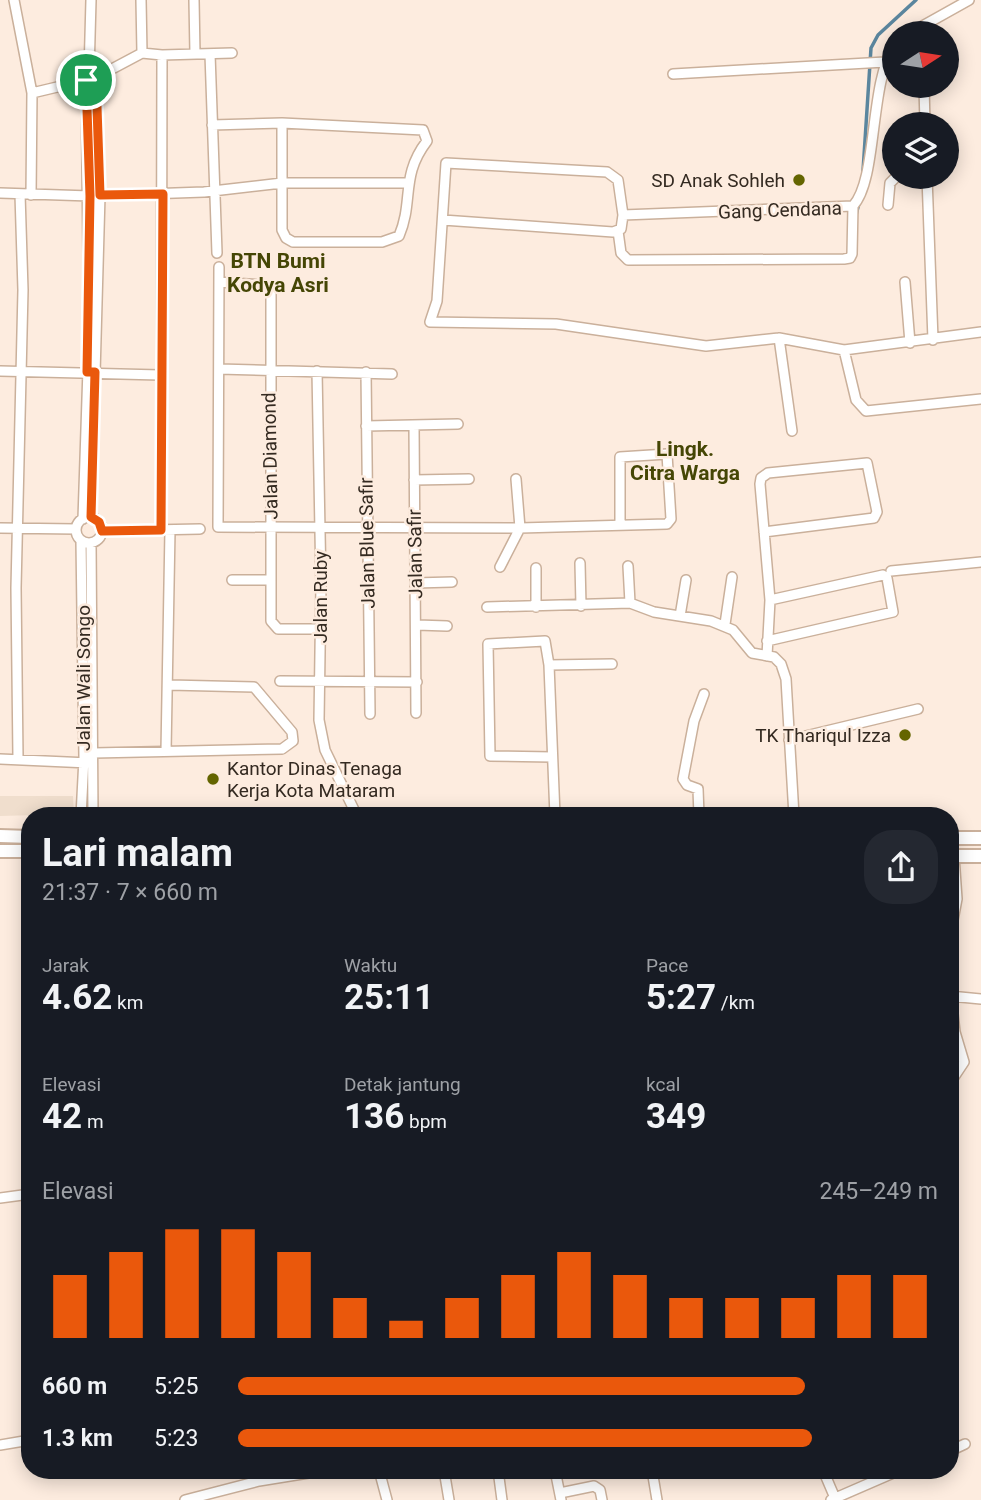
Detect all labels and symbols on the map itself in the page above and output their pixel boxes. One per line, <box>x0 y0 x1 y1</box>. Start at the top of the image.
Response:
north arrow <box>882 21 959 98</box>
pin <box>56 50 116 110</box>
place label: SD Anak Sohleh <box>651 169 785 192</box>
marker: SD Anak Sohleh <box>791 172 807 188</box>
street label: Gang Cendana <box>718 196 842 224</box>
district label: BTN Bumi Kodya Asri <box>227 249 329 297</box>
street label: Jalan Diamond <box>257 392 283 520</box>
district label: Lingk. Citra Warga <box>630 437 740 485</box>
street label: Jalan Blue Safir <box>354 477 380 609</box>
street label: Jalan Safir <box>403 508 427 599</box>
street label: Jalan Ruby <box>309 551 332 643</box>
street label: Jalan Wali Songo <box>72 605 95 751</box>
place label: TK Thariqul Izza <box>755 724 891 747</box>
marker: TK Thariqul Izza <box>897 727 913 743</box>
place label: Kantor Dinas Tenaga Kerja Kota Mataram <box>227 757 402 802</box>
marker: Kantor Dinas Tenaga Kerja Kota Mataram <box>205 771 221 787</box>

